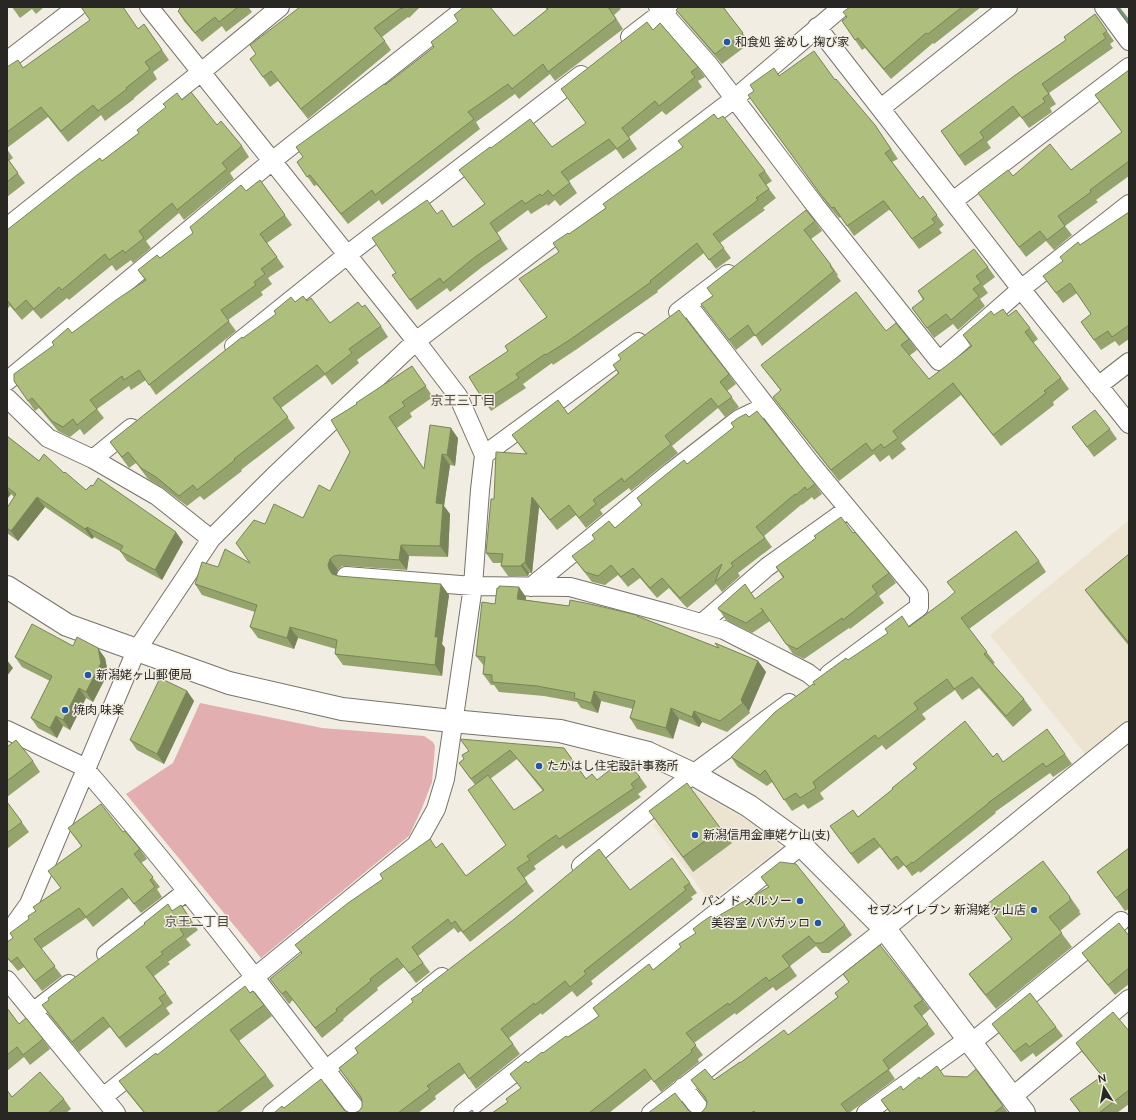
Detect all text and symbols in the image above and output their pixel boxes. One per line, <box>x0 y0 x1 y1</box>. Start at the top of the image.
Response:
place label: 和食処 釜めし 掬び家 <box>735 34 849 50</box>
marker: 和食処 釜めし 掬び家 <box>722 37 732 47</box>
district label: 京王三丁目 <box>430 392 496 410</box>
place label: 新潟姥ヶ山郵便局 <box>96 667 192 683</box>
marker: 新潟姥ヶ山郵便局 <box>83 670 93 680</box>
place label: 焼肉 味楽 <box>73 702 124 718</box>
marker: 焼肉 味楽 <box>60 705 70 715</box>
place label: たかはし住宅設計事務所 <box>547 758 679 774</box>
marker: たかはし住宅設計事務所 <box>534 761 544 771</box>
place label: 新潟信用金庫姥ケ山(支) <box>703 827 831 843</box>
marker: 新潟信用金庫姥ケ山(支) <box>690 830 700 840</box>
place label: パン ド メルソー <box>701 893 792 909</box>
marker: パン ド メルソー <box>795 896 805 906</box>
place label: セブンイレブン 新潟姥ヶ山店 <box>867 902 1026 918</box>
marker: セブンイレブン 新潟姥ヶ山店 <box>1029 905 1039 915</box>
district label: 京王二丁目 <box>164 913 230 931</box>
place label: 美容室 パパガッロ <box>711 915 810 931</box>
marker: 美容室 パパガッロ <box>813 918 823 928</box>
north arrow <box>1084 1068 1124 1108</box>
text: N <box>1097 1071 1108 1087</box>

